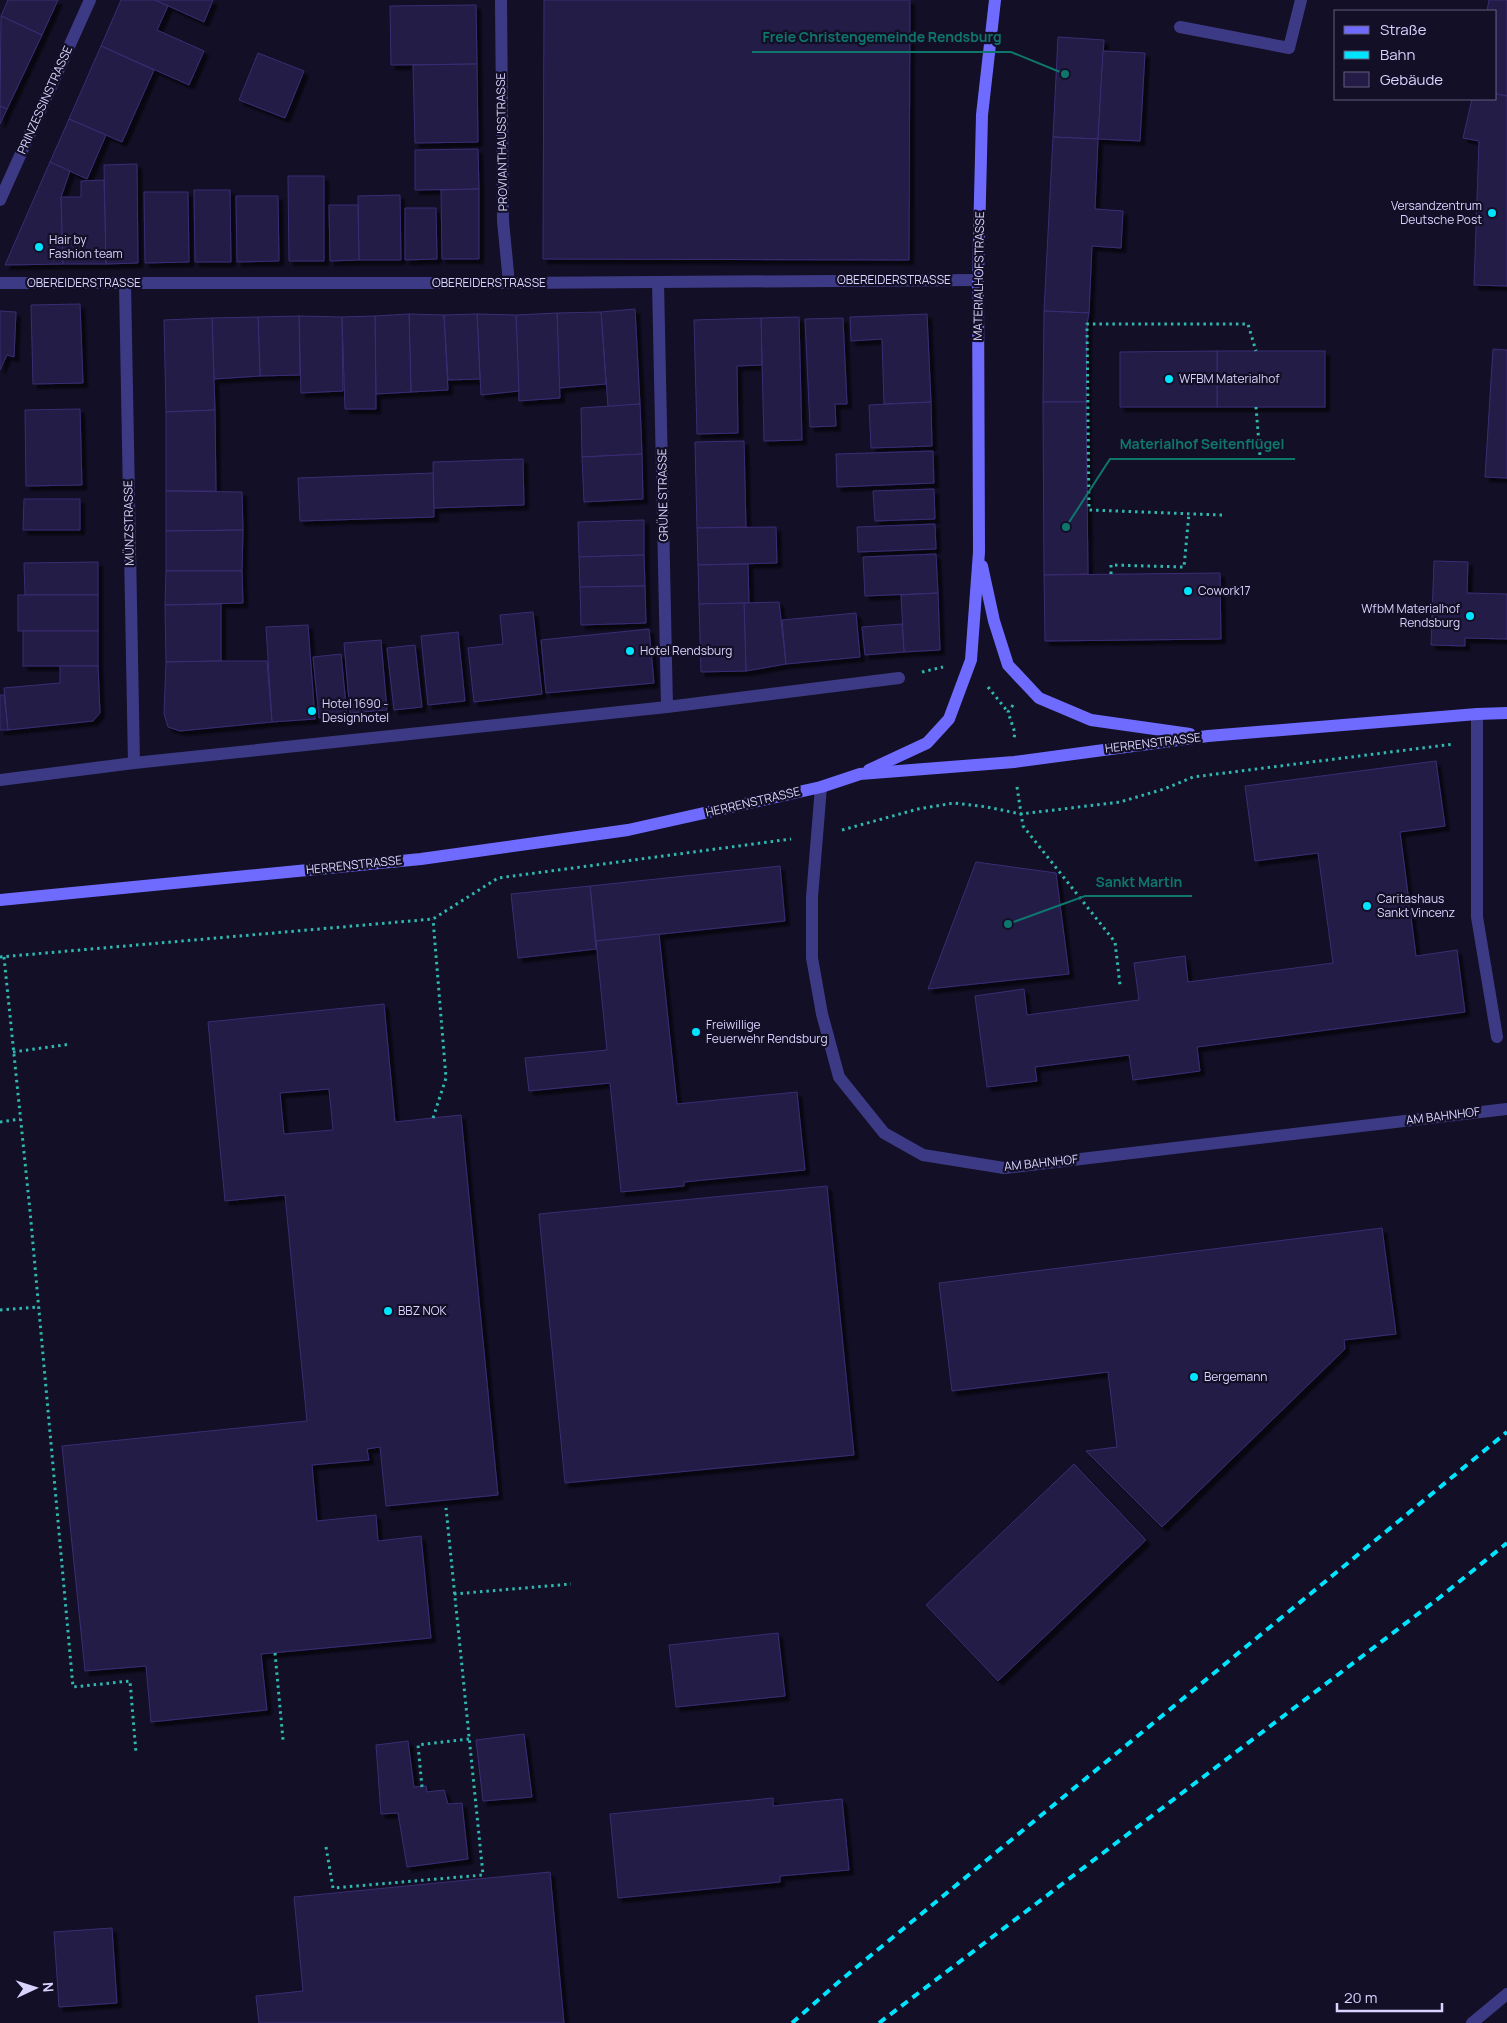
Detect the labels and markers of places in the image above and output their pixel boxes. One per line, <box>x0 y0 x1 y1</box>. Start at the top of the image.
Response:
callout: Freie Christengemeinde Rendsburg <box>752 23 1011 52</box>
place label: Versandzentrum Deutsche Post <box>1391 197 1482 228</box>
marker: Versandzentrum Deutsche Post <box>1486 207 1498 219</box>
place label: Hair by Fashion team <box>49 231 123 262</box>
marker: Hair by Fashion team <box>33 241 45 253</box>
place label: WFBM Materialhof <box>1179 370 1280 387</box>
marker: WFBM Materialhof <box>1163 373 1175 385</box>
callout: Materialhof Seitenflügel <box>1110 430 1295 459</box>
place label: Cowork17 <box>1198 582 1251 599</box>
marker: Cowork17 <box>1182 585 1194 597</box>
place label: WfbM Materialhof Rendsburg <box>1361 600 1461 631</box>
marker: WfbM Materialhof Rendsburg <box>1464 610 1476 622</box>
place label: Hotel Rendsburg <box>640 642 732 659</box>
marker: Hotel Rendsburg <box>624 645 636 657</box>
place label: Hotel 1690 - Designhotel <box>322 695 389 726</box>
marker: Hotel 1690 - Designhotel <box>306 705 318 717</box>
callout: Sankt Martin <box>1085 867 1192 896</box>
place label: Caritashaus Sankt Vincenz <box>1377 890 1455 921</box>
marker: Caritashaus Sankt Vincenz <box>1361 900 1373 912</box>
place label: Freiwillige Feuerwehr Rendsburg <box>706 1016 828 1047</box>
marker: Freiwillige Feuerwehr Rendsburg <box>690 1026 702 1038</box>
place label: BBZ NOK <box>398 1302 447 1319</box>
marker: BBZ NOK <box>382 1305 394 1317</box>
place label: Bergemann <box>1204 1368 1268 1385</box>
marker: Bergemann <box>1188 1371 1200 1383</box>

